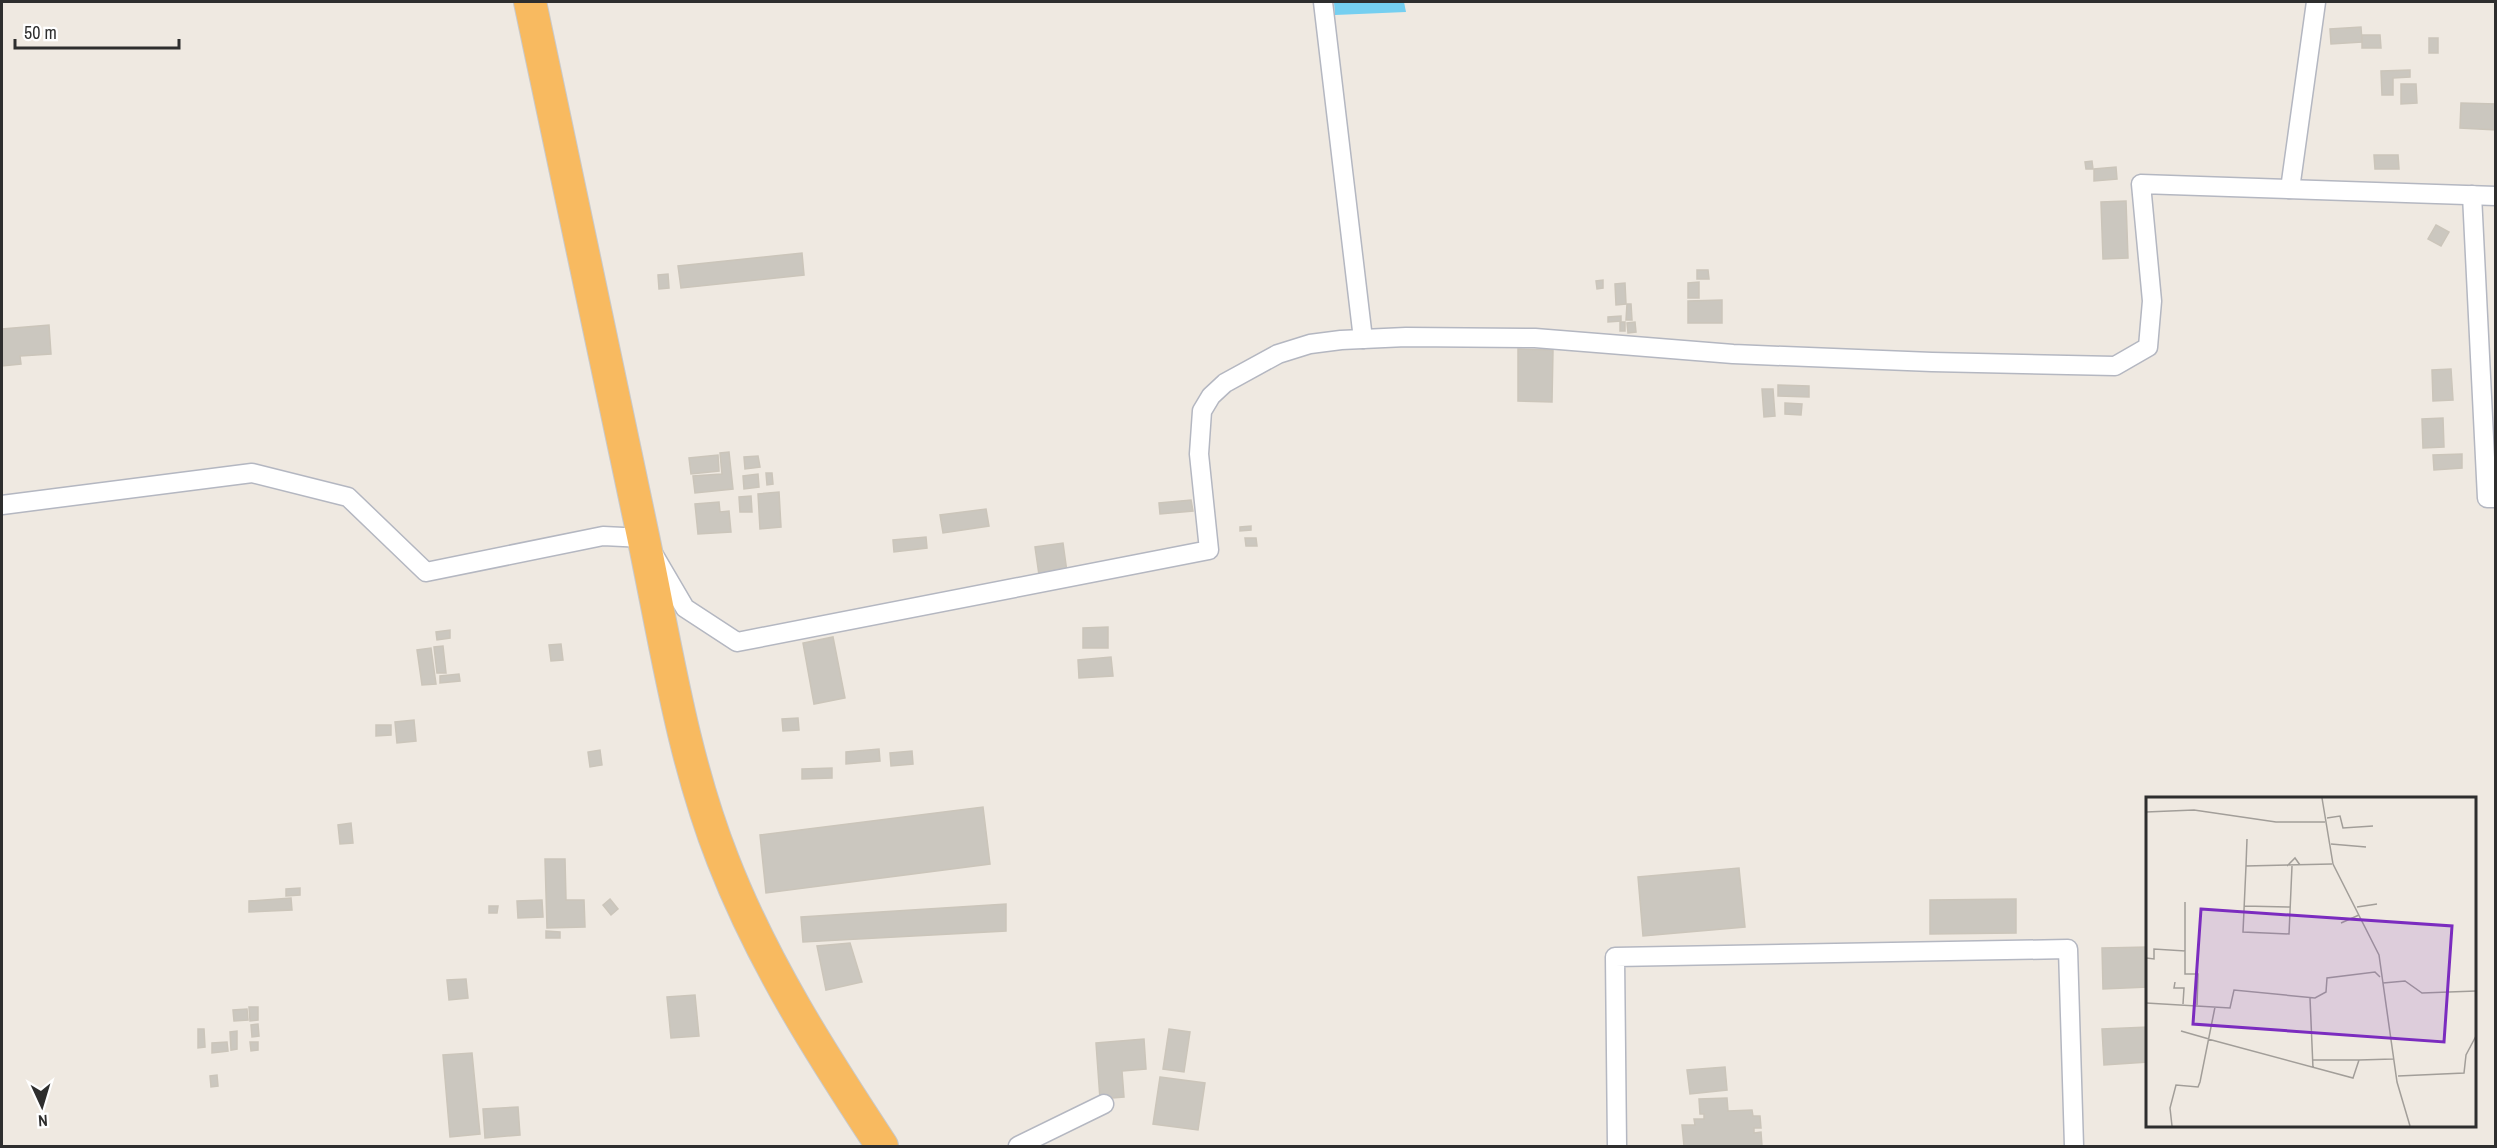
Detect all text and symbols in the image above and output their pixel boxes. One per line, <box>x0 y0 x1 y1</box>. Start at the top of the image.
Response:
scale bar <box>15 12 178 50</box>
text: 50 m <box>24 20 57 45</box>
inset map <box>2146 797 2476 1127</box>
north arrow <box>12 1076 72 1136</box>
text: N <box>38 1110 49 1132</box>

